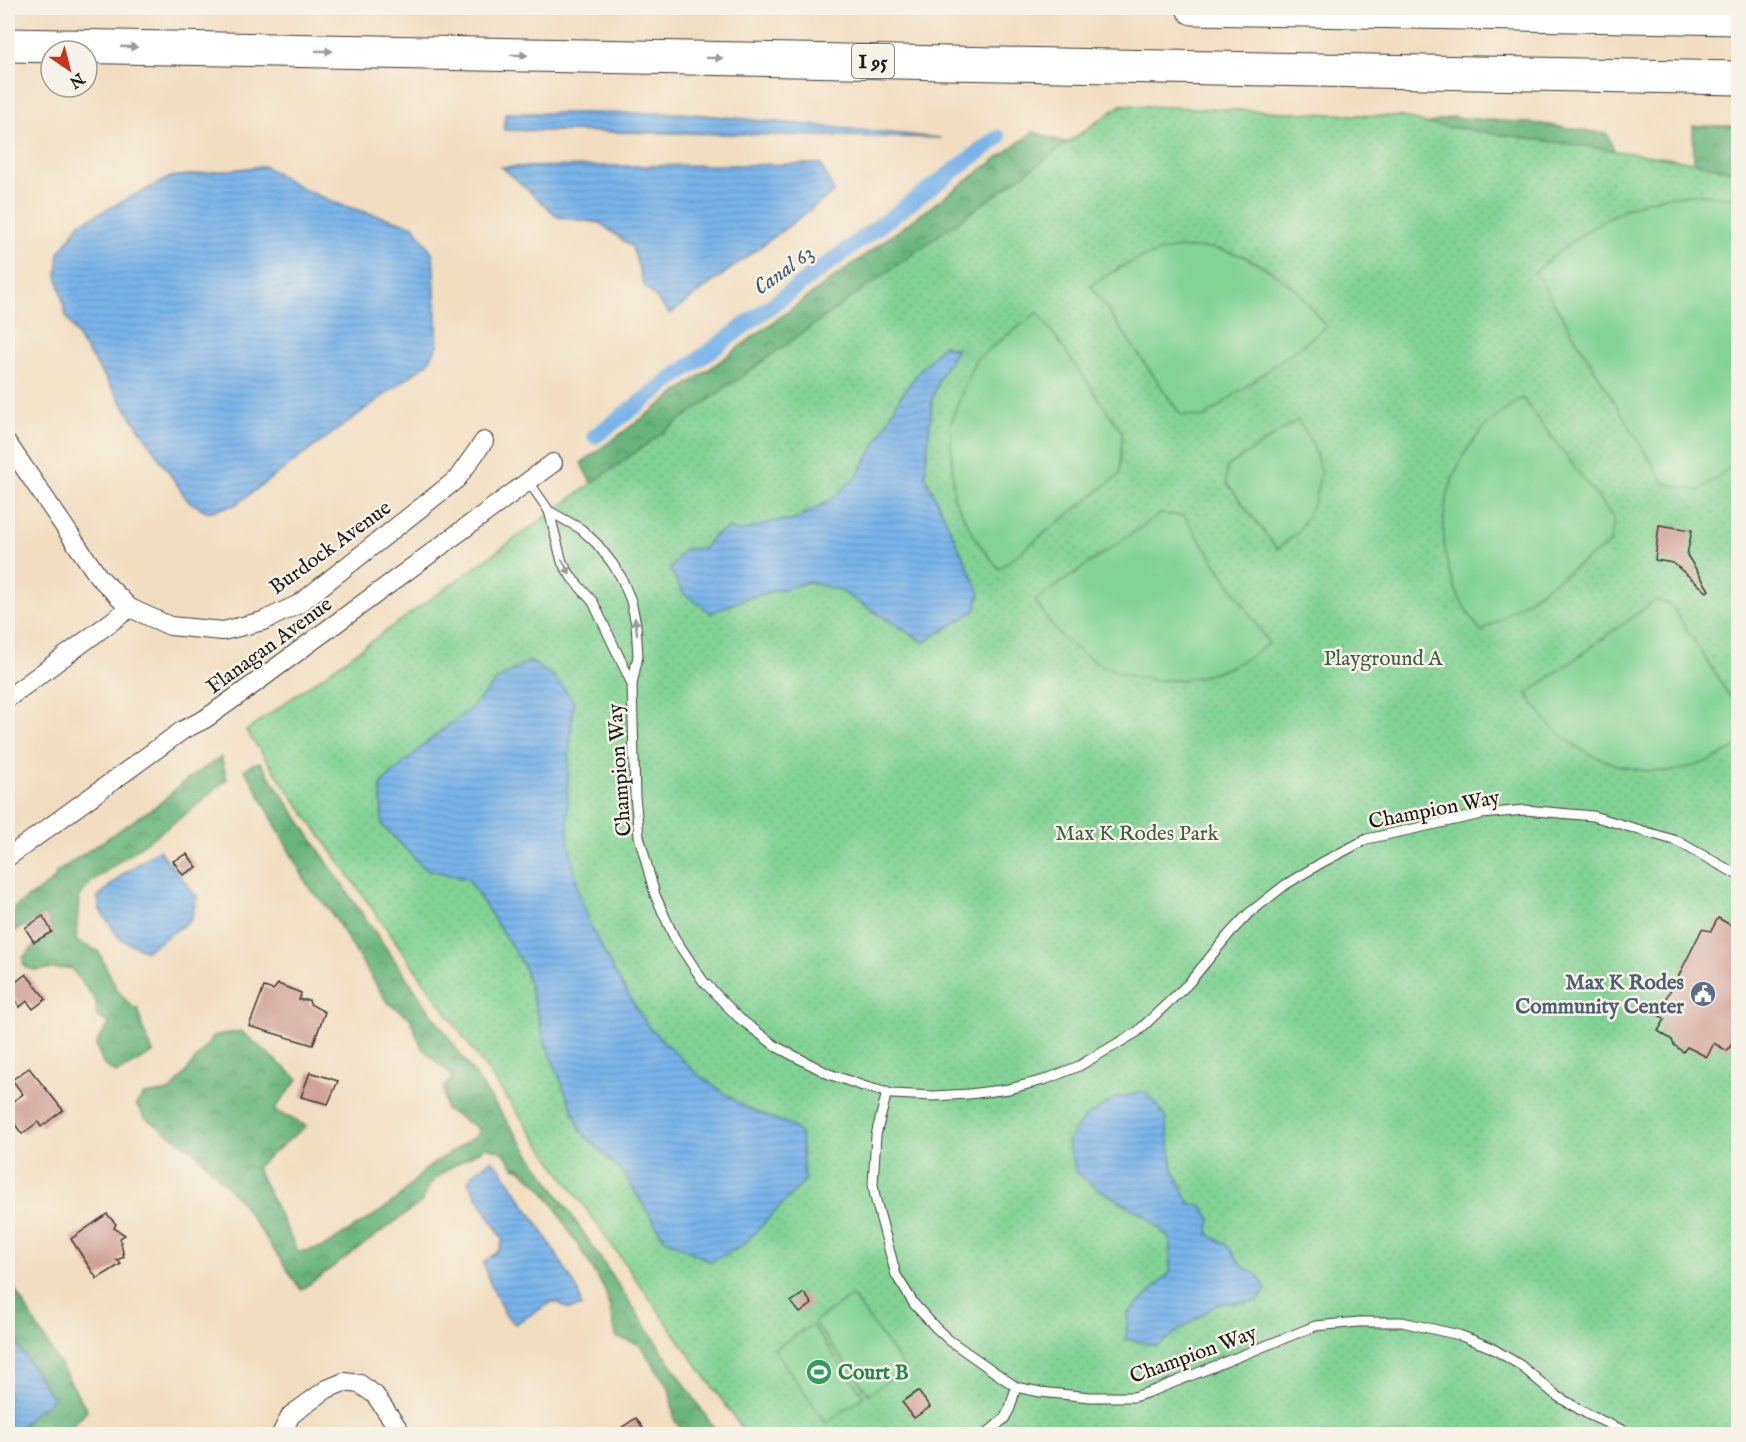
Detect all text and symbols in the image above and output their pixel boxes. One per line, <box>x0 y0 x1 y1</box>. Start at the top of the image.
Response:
north arrow <box>39 39 99 99</box>
one-way arrow <box>119 43 138 52</box>
road number: I 95 <box>852 44 894 78</box>
one-way arrow <box>314 46 333 56</box>
one-way arrow <box>509 50 528 60</box>
one-way arrow <box>704 54 723 63</box>
text: N <box>65 67 89 92</box>
water label: Canal 63 <box>748 239 820 302</box>
street label: Burdock Avenue <box>265 495 397 601</box>
one-way arrow <box>561 559 571 576</box>
street label: Flanagan Avenue <box>202 591 338 701</box>
one-way arrow <box>631 617 640 636</box>
park label: Playground A <box>1323 646 1443 673</box>
street label: Champion Way <box>602 702 639 837</box>
street label: Champion Way <box>1366 784 1503 836</box>
park label: Max K Rodes Park <box>1055 821 1219 848</box>
place label: Max K Rodes Community Center <box>1515 970 1684 1021</box>
public building icon: Max K Rodes Community Center <box>1688 979 1718 1009</box>
street label: Champion Way <box>1126 1320 1261 1391</box>
sports icon: Court B <box>804 1357 834 1387</box>
place label: Court B <box>838 1360 909 1387</box>

